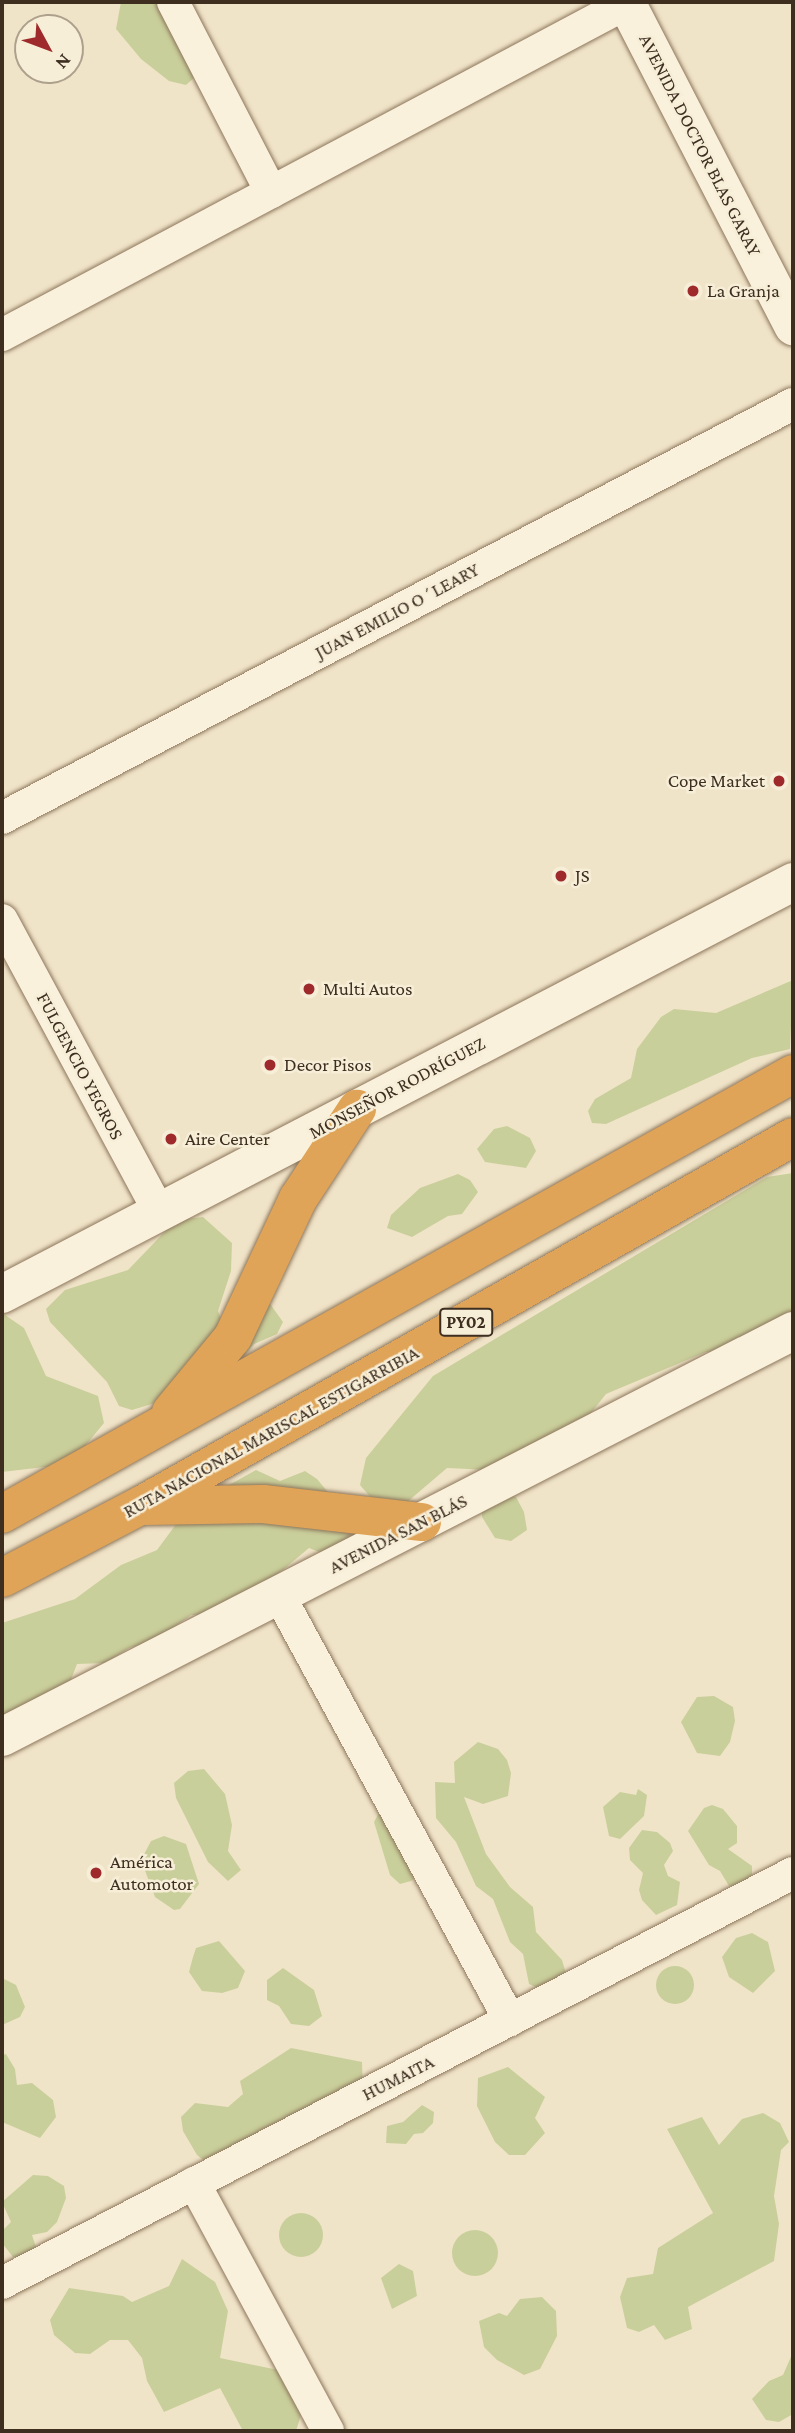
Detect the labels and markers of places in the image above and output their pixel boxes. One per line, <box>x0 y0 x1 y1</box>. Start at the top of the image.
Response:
place label: La Granja <box>707 280 780 302</box>
marker: La Granja <box>685 283 701 299</box>
place label: Cope Market <box>668 770 765 792</box>
marker: Cope Market <box>771 773 787 789</box>
place label: JS <box>575 865 590 887</box>
marker: JS <box>553 868 569 884</box>
place label: Multi Autos <box>323 978 412 1000</box>
marker: Multi Autos <box>301 981 317 997</box>
place label: Decor Pisos <box>284 1054 371 1076</box>
marker: Decor Pisos <box>262 1057 278 1073</box>
place label: Aire Center <box>185 1128 270 1150</box>
marker: Aire Center <box>163 1131 179 1147</box>
place label: América Automotor <box>110 1851 193 1895</box>
marker: América Automotor <box>88 1865 104 1881</box>

